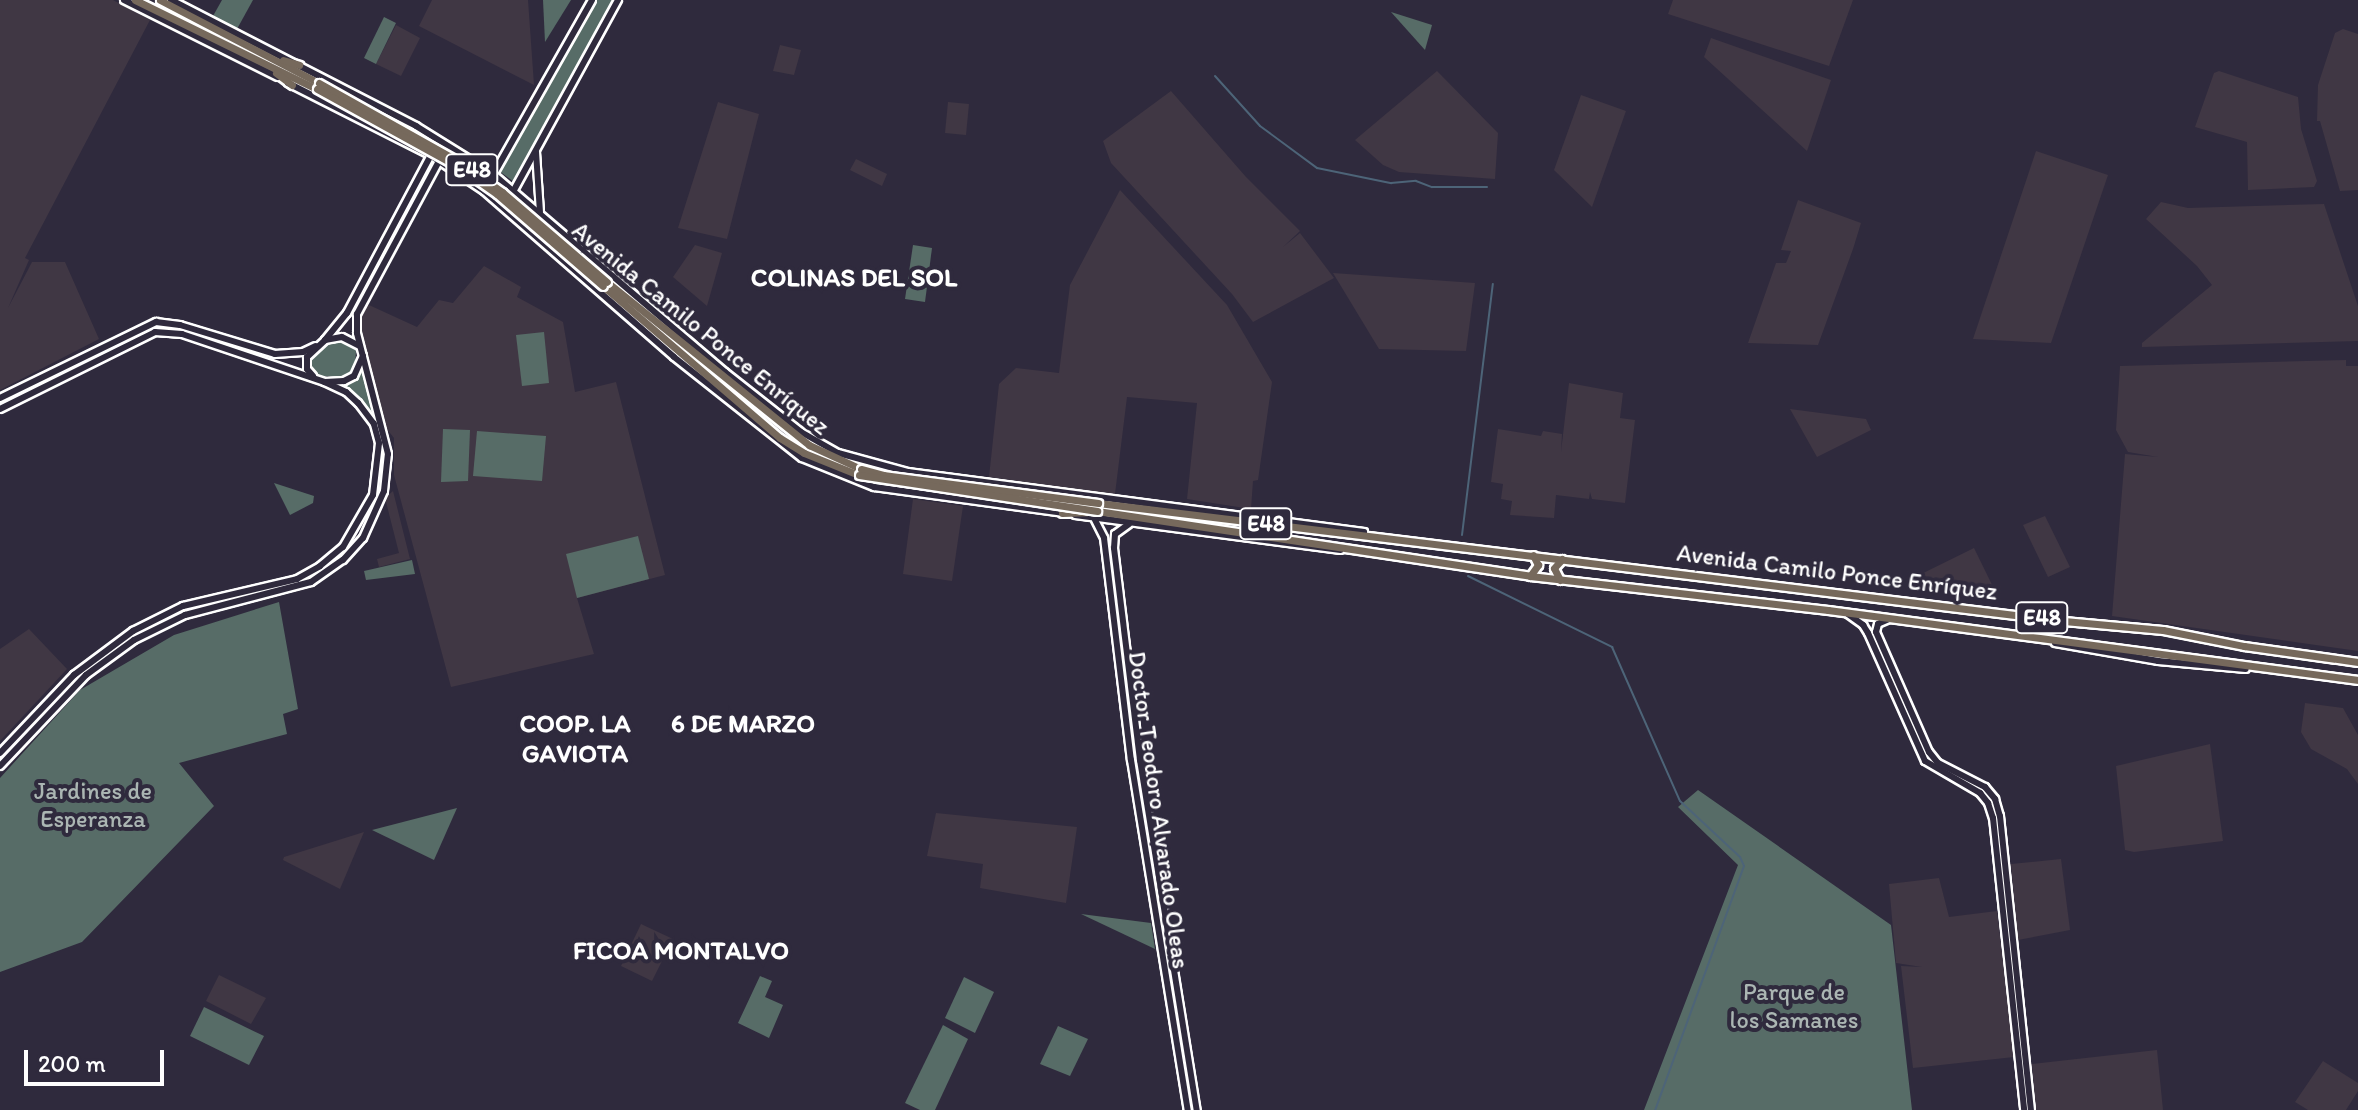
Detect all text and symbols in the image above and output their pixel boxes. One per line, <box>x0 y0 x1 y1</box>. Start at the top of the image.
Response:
road number: E48 <box>444 152 500 188</box>
street label: Avenida Camilo Ponce Enríquez <box>567 215 835 441</box>
district label: COLINAS DEL SOL <box>750 262 958 294</box>
road number: E48 <box>1238 506 1294 542</box>
street label: Avenida Camilo Ponce Enríquez <box>1675 538 1999 606</box>
road number: E48 <box>2014 600 2070 636</box>
street label: Doctor Teodoro Alvarado Oleas <box>1123 650 1195 970</box>
district label: COOP. LA GAVIOTA <box>519 708 631 770</box>
district label: 6 DE MARZO <box>671 708 815 740</box>
park label: Jardines de Esperanza <box>34 777 152 833</box>
district label: FICOA MONTALVO <box>573 935 789 967</box>
park label: Parque de los Samanes <box>1730 978 1858 1034</box>
scale bar <box>28 1034 168 1084</box>
text: 200 m <box>38 1049 106 1078</box>

